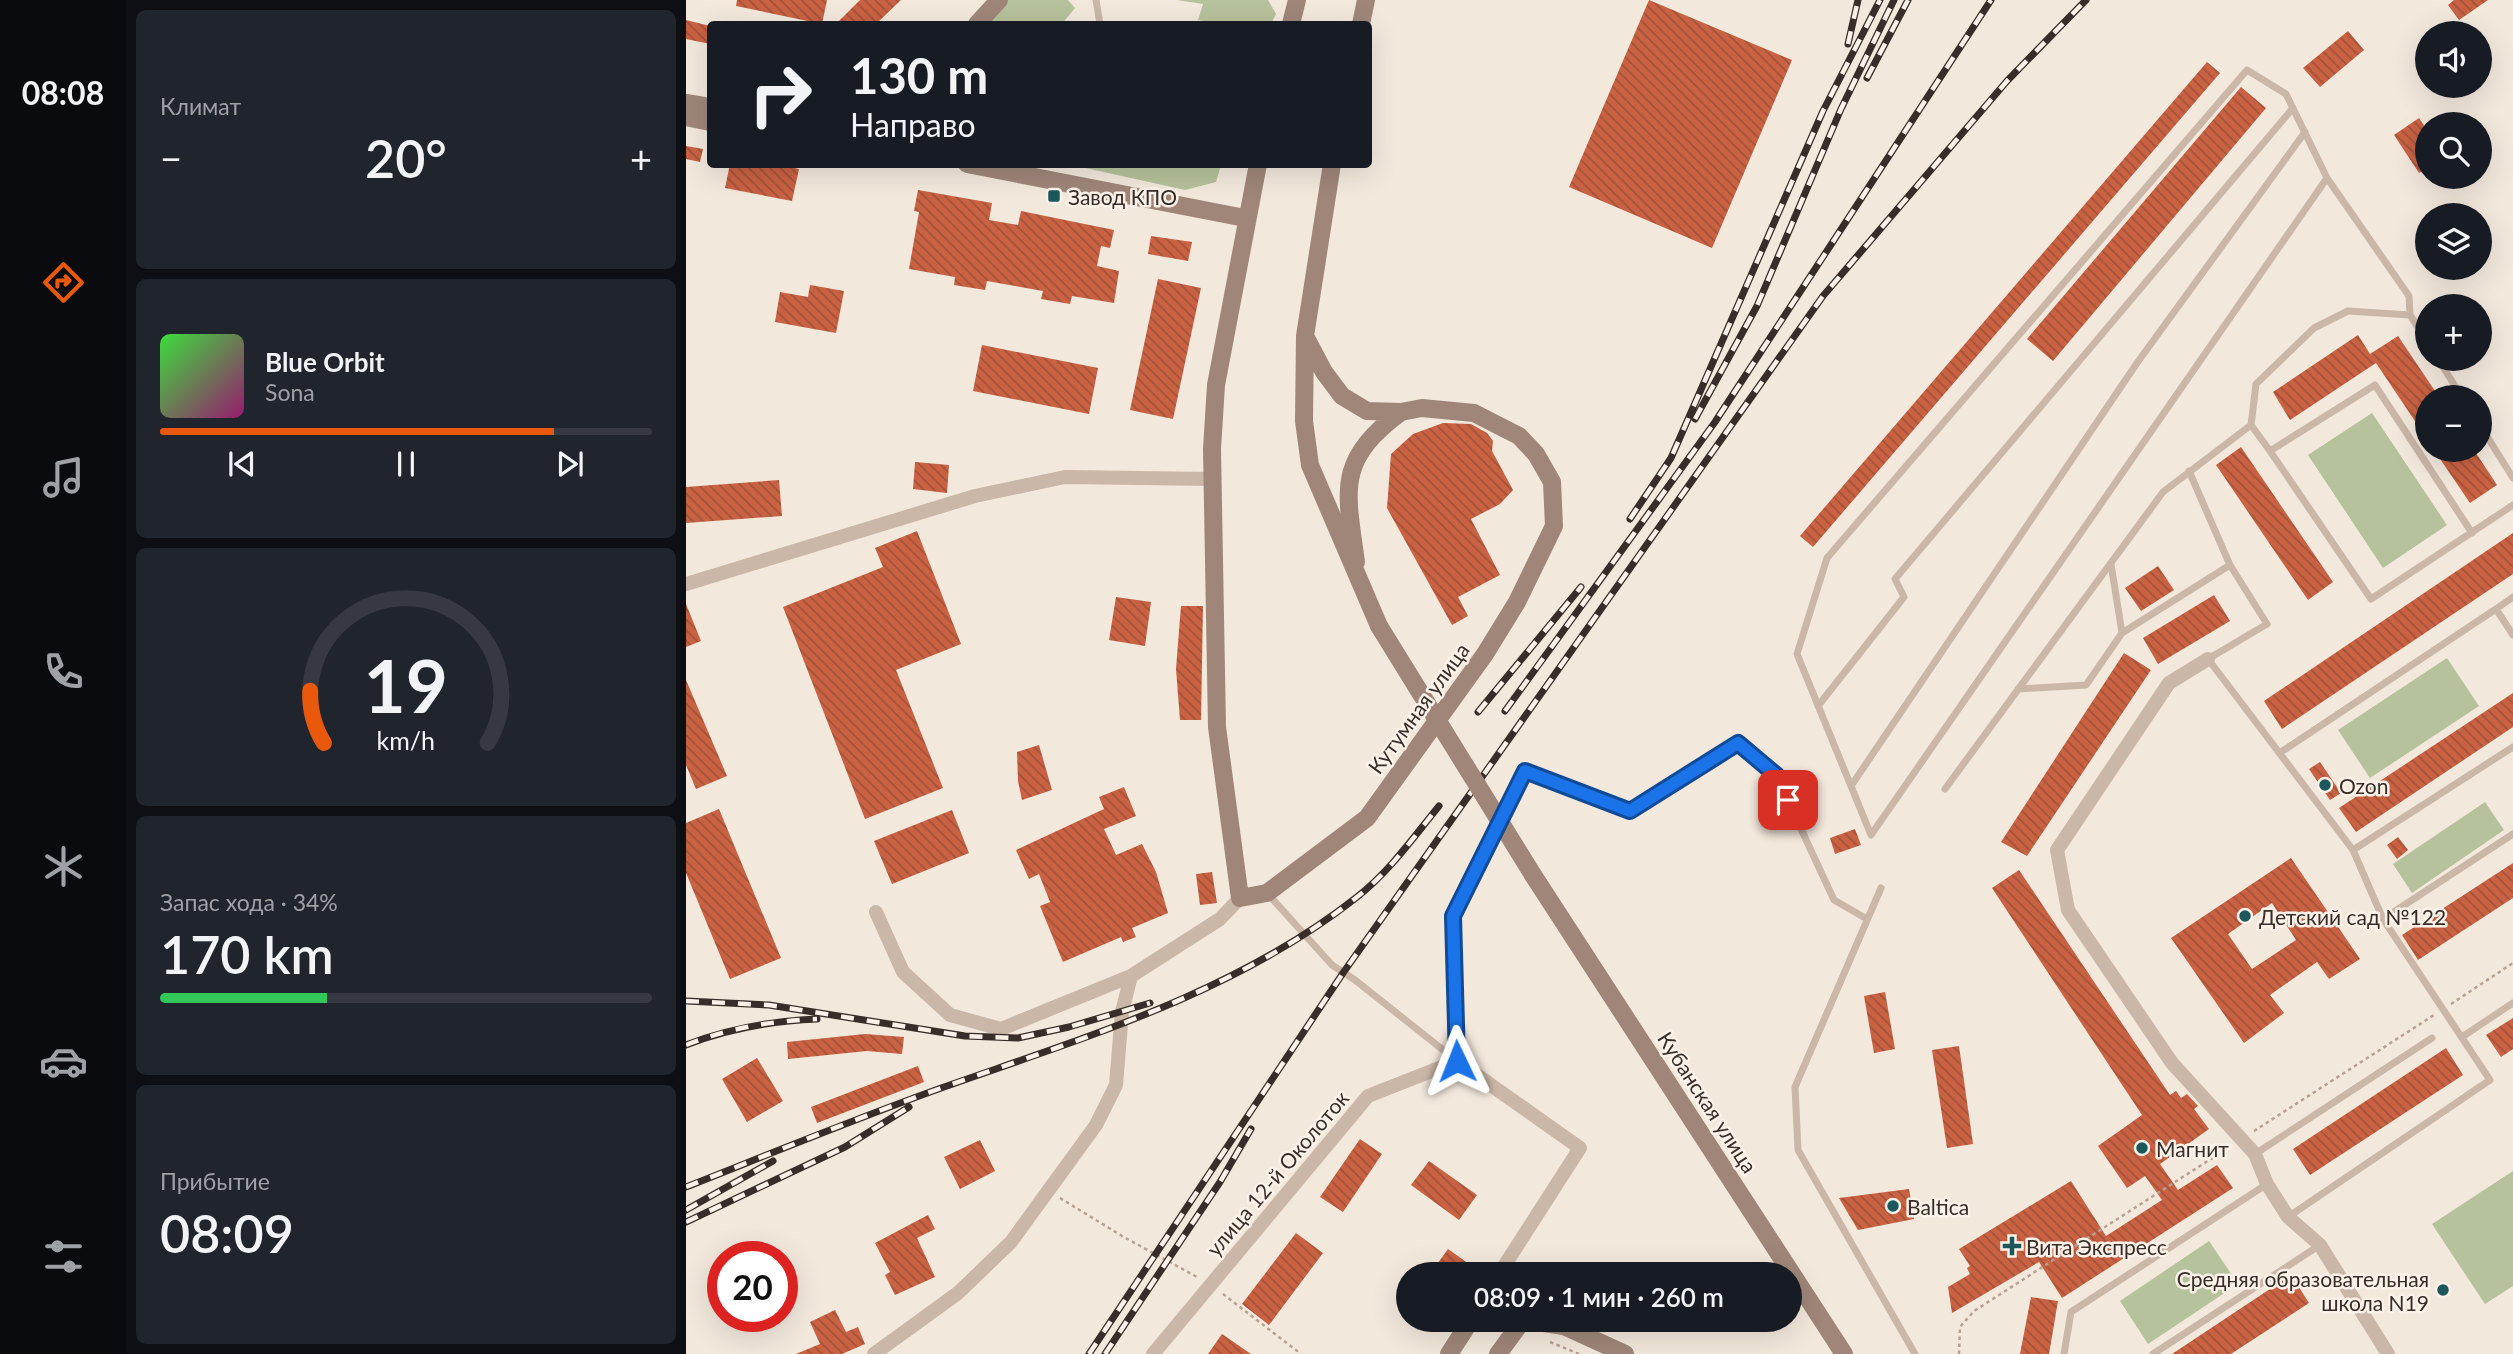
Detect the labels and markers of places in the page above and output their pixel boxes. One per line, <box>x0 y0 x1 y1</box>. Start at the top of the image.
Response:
place label: Завод КПО <box>1068 184 1177 209</box>
marker: Завод КПО <box>1046 188 1062 204</box>
pin <box>1758 770 1818 830</box>
place label: Ozon <box>2339 773 2389 798</box>
marker: Ozon <box>2317 777 2333 793</box>
place label: Детский сад №122 <box>2259 904 2446 929</box>
marker: Детский сад №122 <box>2237 908 2253 924</box>
place label: Магнит <box>2156 1136 2229 1161</box>
marker: Магнит <box>2134 1140 2150 1156</box>
place label: Baltica <box>1907 1194 1969 1219</box>
marker: Baltica <box>1885 1198 1901 1214</box>
place label: Вита Экспресс <box>2026 1234 2167 1259</box>
marker: Вита Экспресс <box>2004 1238 2020 1254</box>
place label: Средняя образовательная школа N19 <box>2177 1266 2429 1315</box>
marker: Средняя образовательная школа N19 <box>2435 1282 2451 1298</box>

